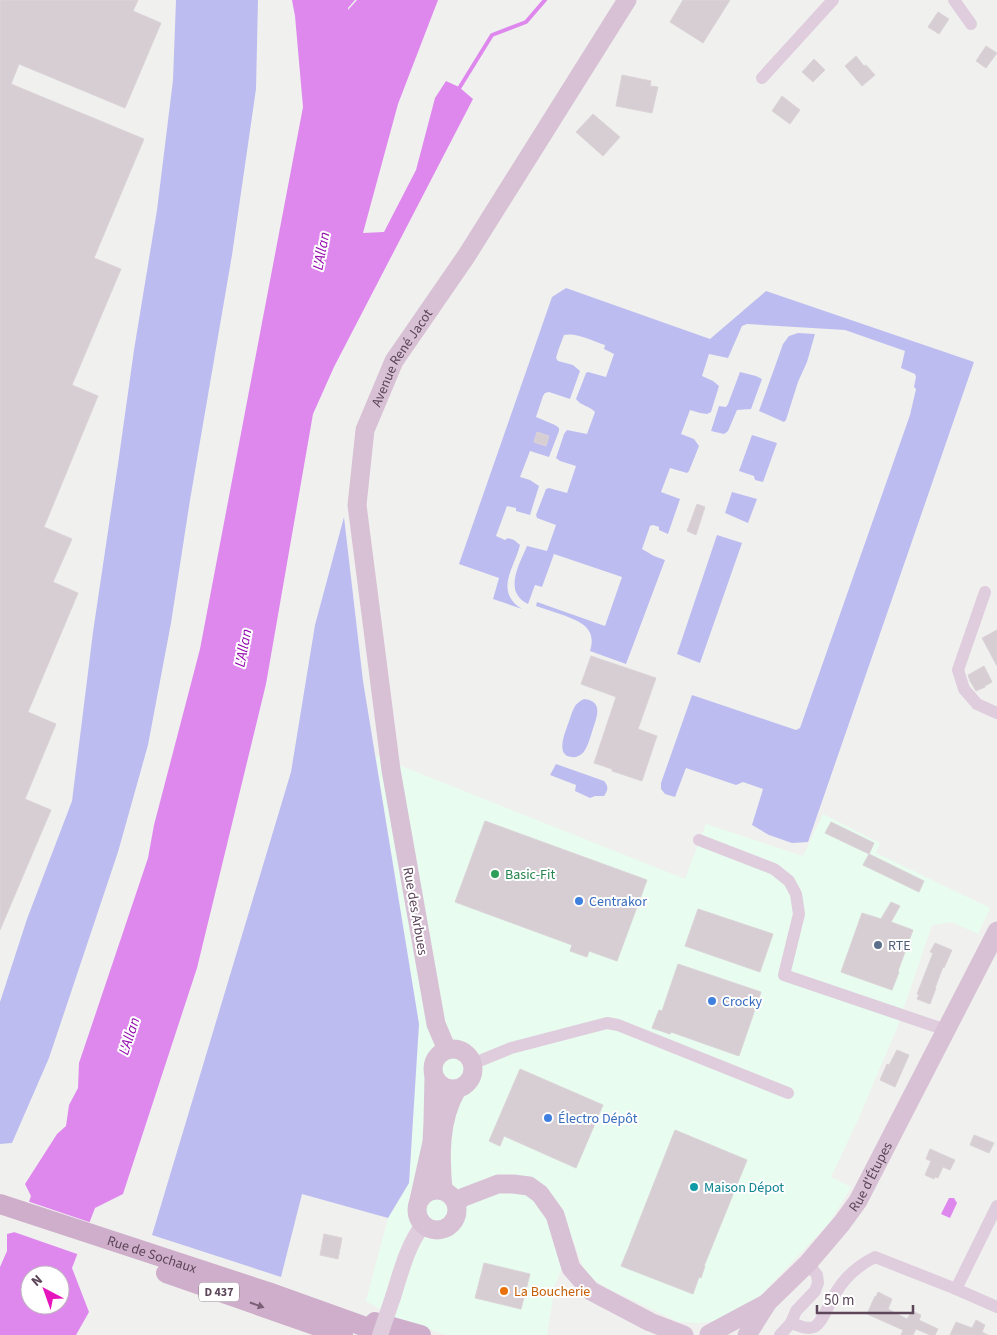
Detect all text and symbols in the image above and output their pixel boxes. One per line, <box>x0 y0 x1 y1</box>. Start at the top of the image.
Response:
water label: L'Allan <box>308 230 335 272</box>
street label: Avenue René Jacot <box>367 305 438 410</box>
water label: L'Allan <box>230 627 257 669</box>
street label: Rue des Arbues <box>397 865 433 957</box>
place label: Basic-Fit <box>505 865 555 885</box>
marker: Basic-Fit <box>489 868 501 880</box>
place label: Centrakor <box>589 892 647 912</box>
marker: Centrakor <box>573 895 585 907</box>
place label: RTE <box>888 936 911 956</box>
marker: RTE <box>872 939 884 951</box>
place label: Crocky <box>722 992 763 1012</box>
marker: Crocky <box>706 995 718 1007</box>
water label: L'Allan <box>114 1015 145 1058</box>
place label: Électro Dépôt <box>558 1109 638 1129</box>
marker: Électro Dépôt <box>542 1112 554 1124</box>
street label: Rue d'Étupes <box>844 1138 898 1216</box>
place label: Maison Dépot <box>704 1178 784 1198</box>
marker: Maison Dépot <box>688 1181 700 1193</box>
street label: Rue de Sochaux <box>104 1231 200 1279</box>
north arrow <box>20 1265 70 1315</box>
text: N <box>27 1270 47 1292</box>
road number: D 437 <box>199 1282 239 1301</box>
place label: La Boucherie <box>514 1282 590 1302</box>
scale bar <box>817 1282 913 1314</box>
marker: La Boucherie <box>498 1285 510 1297</box>
text: 50 m <box>824 1290 854 1311</box>
one-way arrow <box>249 1302 264 1309</box>

